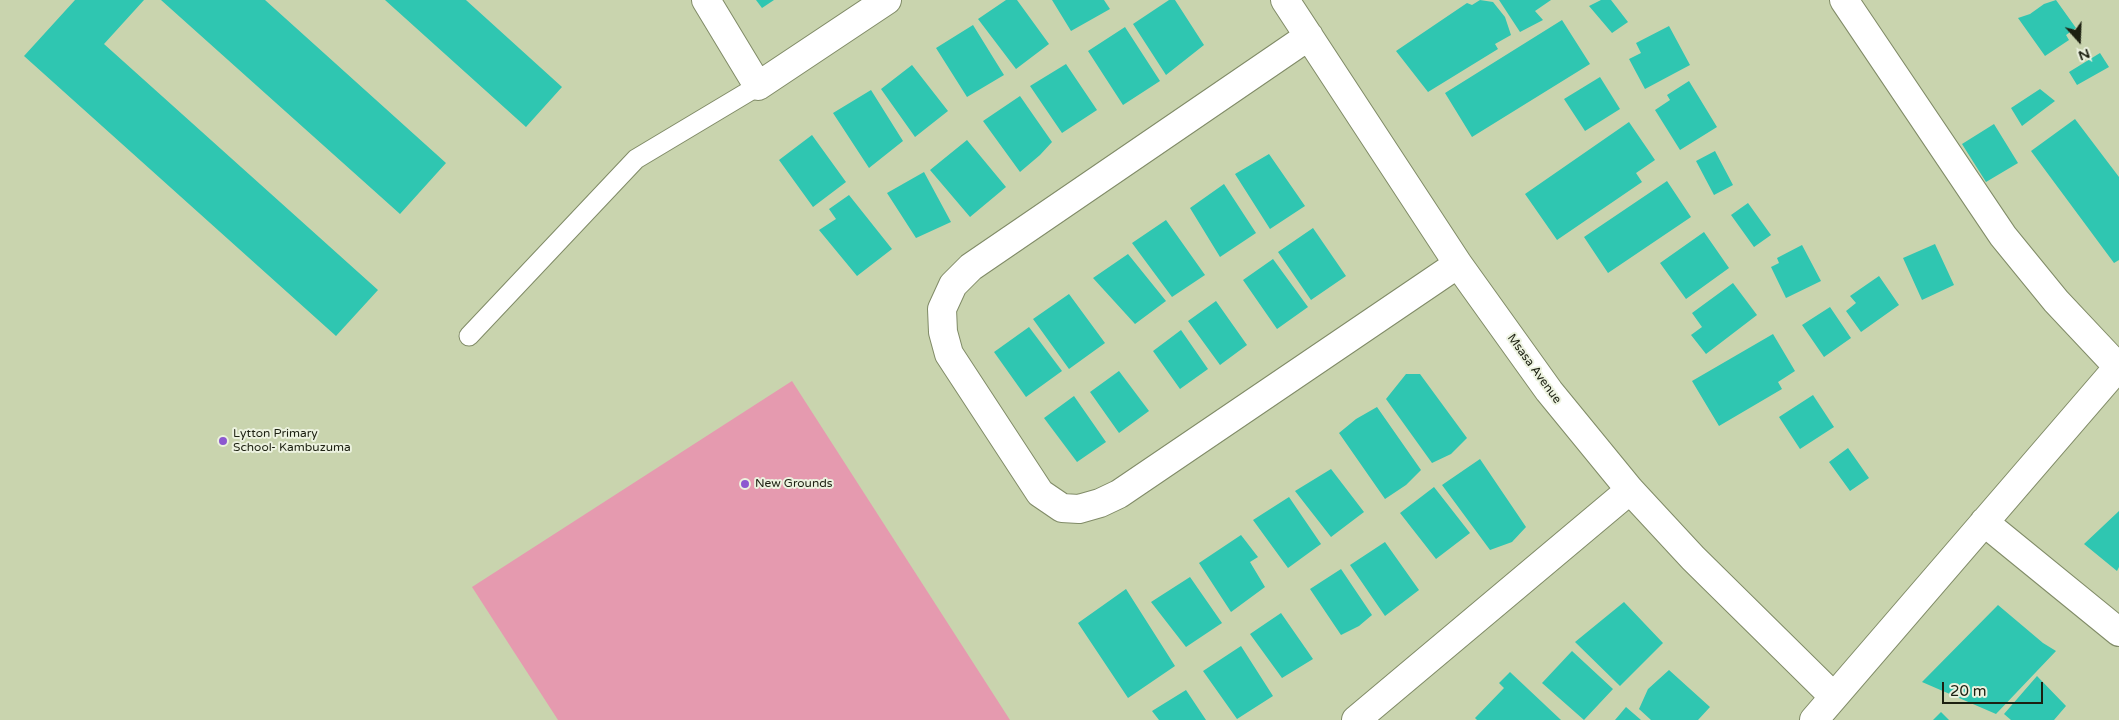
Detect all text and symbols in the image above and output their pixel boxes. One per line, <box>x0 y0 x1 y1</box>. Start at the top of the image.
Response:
north arrow <box>2054 15 2104 65</box>
text: N <box>2076 45 2092 64</box>
street label: Msasa Avenue <box>1504 331 1564 407</box>
place label: Lytton Primary School- Kambuzuma <box>233 427 351 455</box>
marker: Lytton Primary School- Kambuzuma <box>217 435 229 447</box>
place label: New Grounds <box>755 477 833 491</box>
marker: New Grounds <box>739 478 751 490</box>
scale bar <box>1944 672 2045 704</box>
text: 20 m <box>1950 682 1987 700</box>

